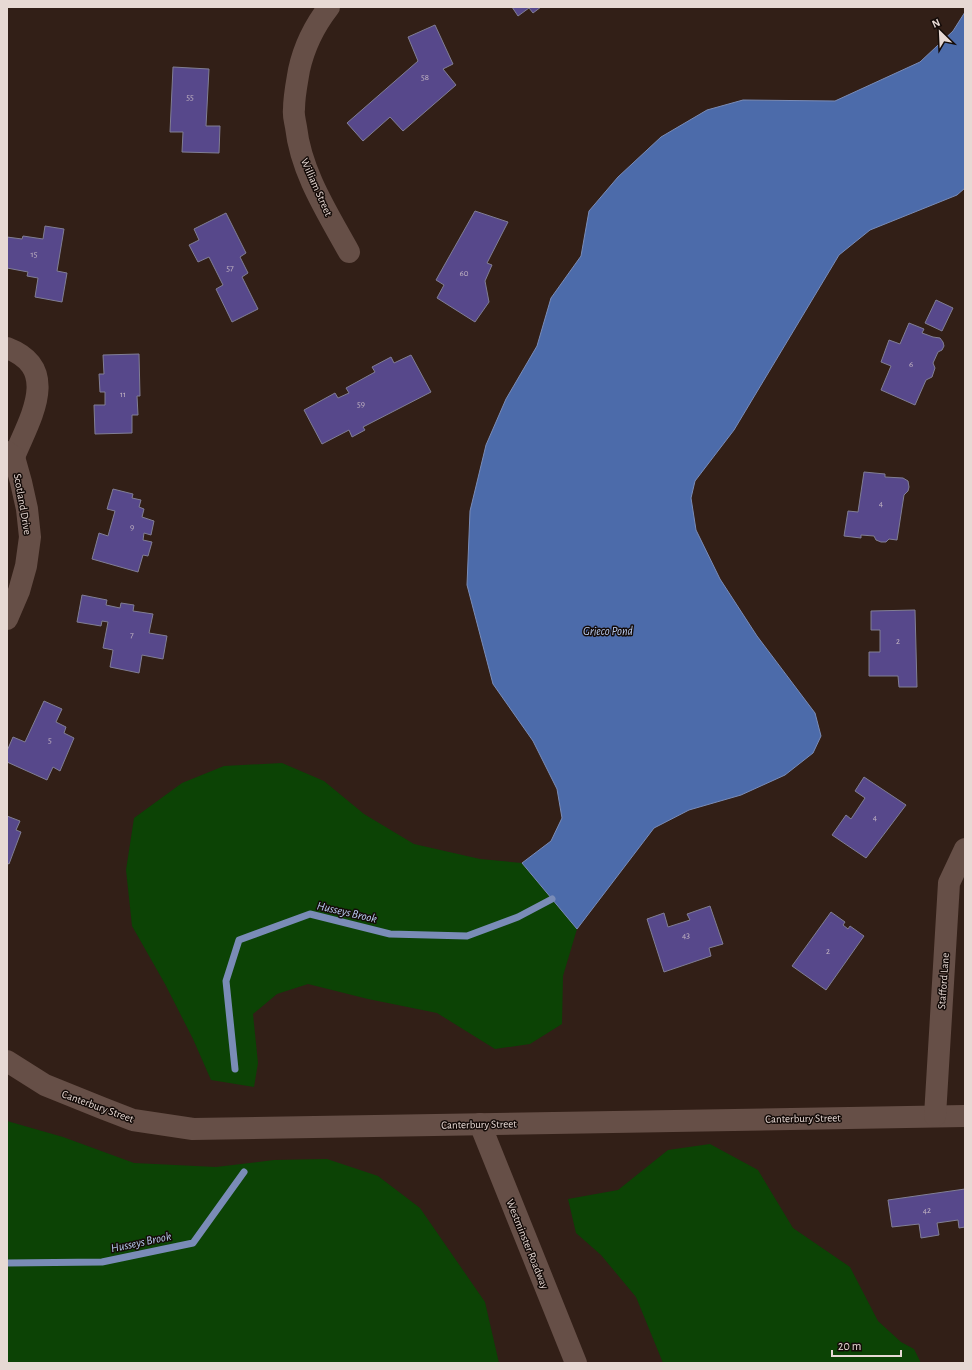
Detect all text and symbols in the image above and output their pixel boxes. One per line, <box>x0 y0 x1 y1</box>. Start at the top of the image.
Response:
north arrow <box>920 12 960 52</box>
text: N <box>930 17 942 30</box>
house number: 58 <box>421 73 429 82</box>
house number: 55 <box>186 93 194 102</box>
street label: William Street <box>299 157 334 218</box>
house number: 15 <box>31 250 38 259</box>
house number: 57 <box>226 264 234 273</box>
house number: 60 <box>460 269 469 278</box>
house number: 6 <box>909 360 913 369</box>
house number: 11 <box>120 390 126 399</box>
house number: 59 <box>357 400 365 409</box>
street label: Scotland Drive <box>12 473 33 536</box>
house number: 4 <box>879 499 884 508</box>
house number: 9 <box>130 523 134 532</box>
water label: Grieco Pond <box>583 625 634 637</box>
house number: 7 <box>130 631 134 640</box>
house number: 2 <box>896 637 900 646</box>
house number: 5 <box>48 736 52 745</box>
house number: 4 <box>873 813 878 822</box>
water label: Husseys Brook <box>316 899 379 925</box>
house number: 43 <box>682 931 690 940</box>
house number: 2 <box>826 947 830 956</box>
street label: Stafford Lane <box>936 952 951 1010</box>
street label: Canterbury Street <box>60 1088 136 1125</box>
street label: Canterbury Street <box>765 1112 841 1125</box>
street label: Canterbury Street <box>441 1118 517 1131</box>
street label: Westminster Roadway <box>505 1198 551 1291</box>
house number: 42 <box>923 1206 931 1215</box>
water label: Husseys Brook <box>110 1230 173 1254</box>
scale bar <box>832 1332 901 1358</box>
text: 20 m <box>838 1340 861 1352</box>

